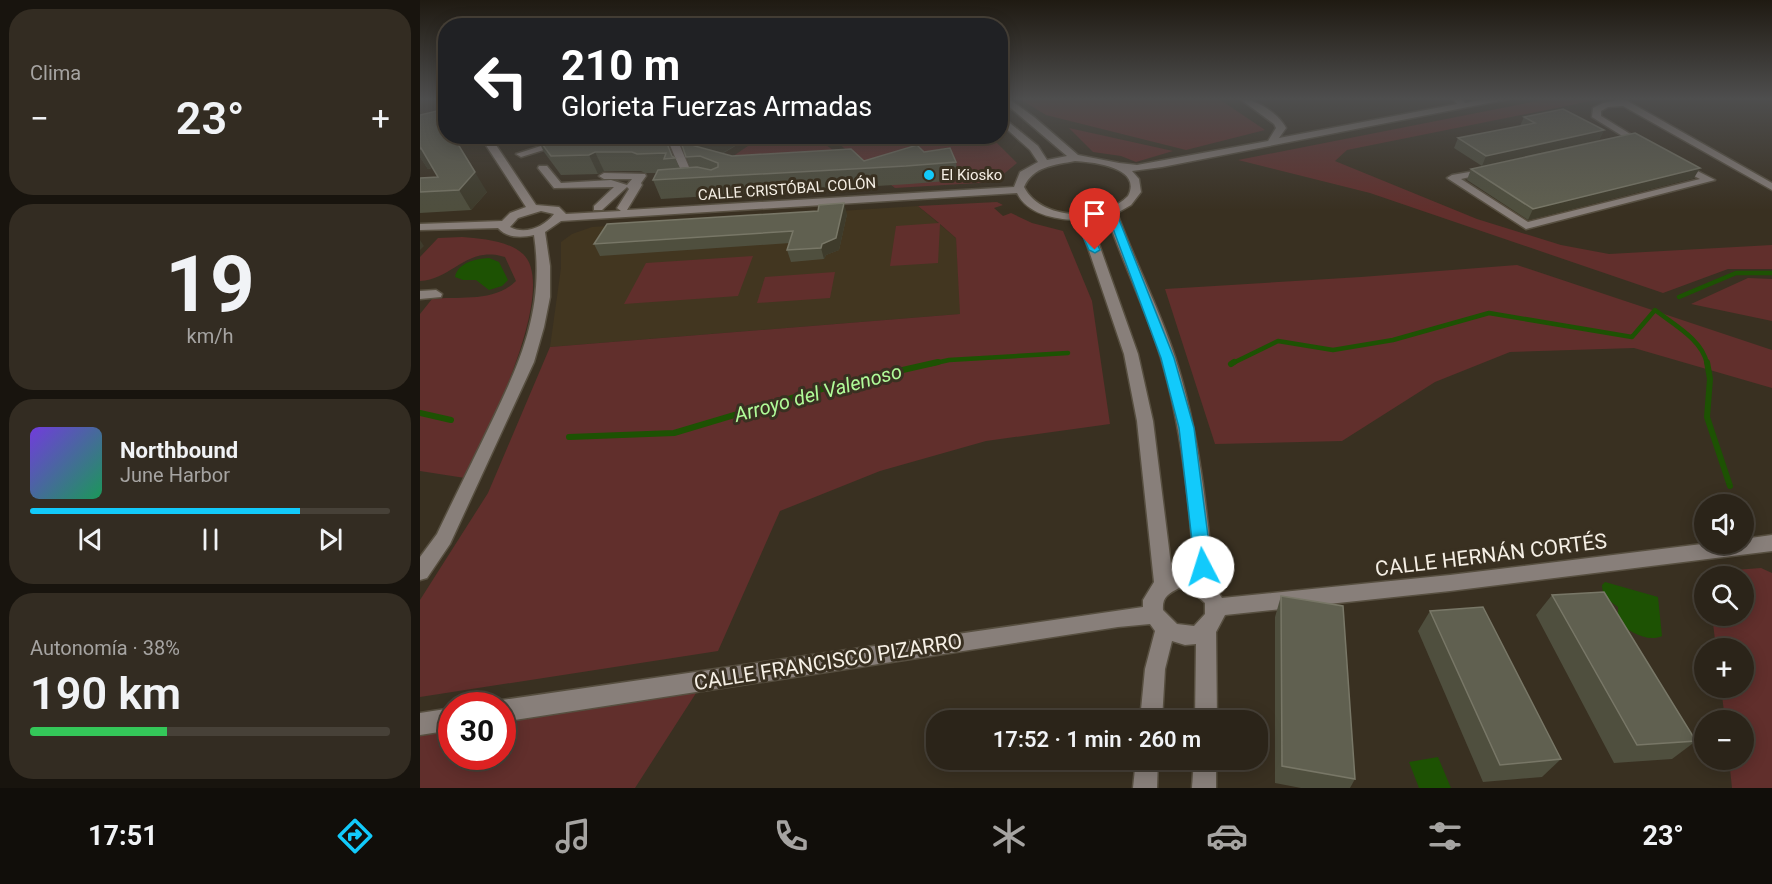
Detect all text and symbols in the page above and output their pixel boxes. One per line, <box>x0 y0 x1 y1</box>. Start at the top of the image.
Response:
text: 210 m <box>561 41 680 90</box>
icon: left <box>462 42 540 120</box>
text: Clima <box>30 61 81 85</box>
text: Glorieta Fuerzas Armadas <box>561 91 872 123</box>
text: 23° <box>176 92 244 145</box>
text: − <box>30 99 49 138</box>
text: + <box>371 99 390 138</box>
place label: El Kiosko <box>941 166 1002 184</box>
marker: El Kiosko <box>922 168 936 182</box>
street label: CALLE CRISTÓBAL COLÓN <box>697 174 877 204</box>
pin <box>1069 188 1120 250</box>
icon: arrive <box>1078 197 1111 230</box>
text: 19 <box>165 239 255 330</box>
text: km/h <box>187 324 233 348</box>
water label: Arroyo del Valenoso <box>731 359 905 427</box>
text: Northbound <box>120 438 238 463</box>
text: June Harbor <box>120 463 230 487</box>
map controls <box>1694 494 1754 770</box>
button: sound <box>1694 494 1754 554</box>
icon: previous <box>74 523 107 556</box>
icon: pause <box>194 523 227 556</box>
icon: next <box>314 523 347 556</box>
street label: CALLE HERNÁN CORTÉS <box>1374 529 1608 581</box>
position arrow <box>1171 535 1235 599</box>
button: search <box>1694 566 1754 626</box>
street label: CALLE FRANCISCO PIZARRO <box>692 629 964 695</box>
text: Autonomía · 38% <box>30 636 180 660</box>
button: + <box>1694 638 1754 698</box>
text: 190 km <box>30 667 181 720</box>
speed limit sign: 30 <box>438 692 516 770</box>
button: − <box>1694 710 1754 770</box>
text: 17:52 · 1 min · 260 m <box>993 727 1201 752</box>
icon: directions <box>334 815 376 857</box>
icon: music <box>552 815 594 857</box>
icon: phone <box>770 815 812 857</box>
icon: climate <box>988 815 1030 857</box>
icon: car <box>1206 815 1248 857</box>
icon: filters <box>1424 815 1466 857</box>
text: 17:51 <box>88 820 158 852</box>
text: 23° <box>1642 820 1684 852</box>

